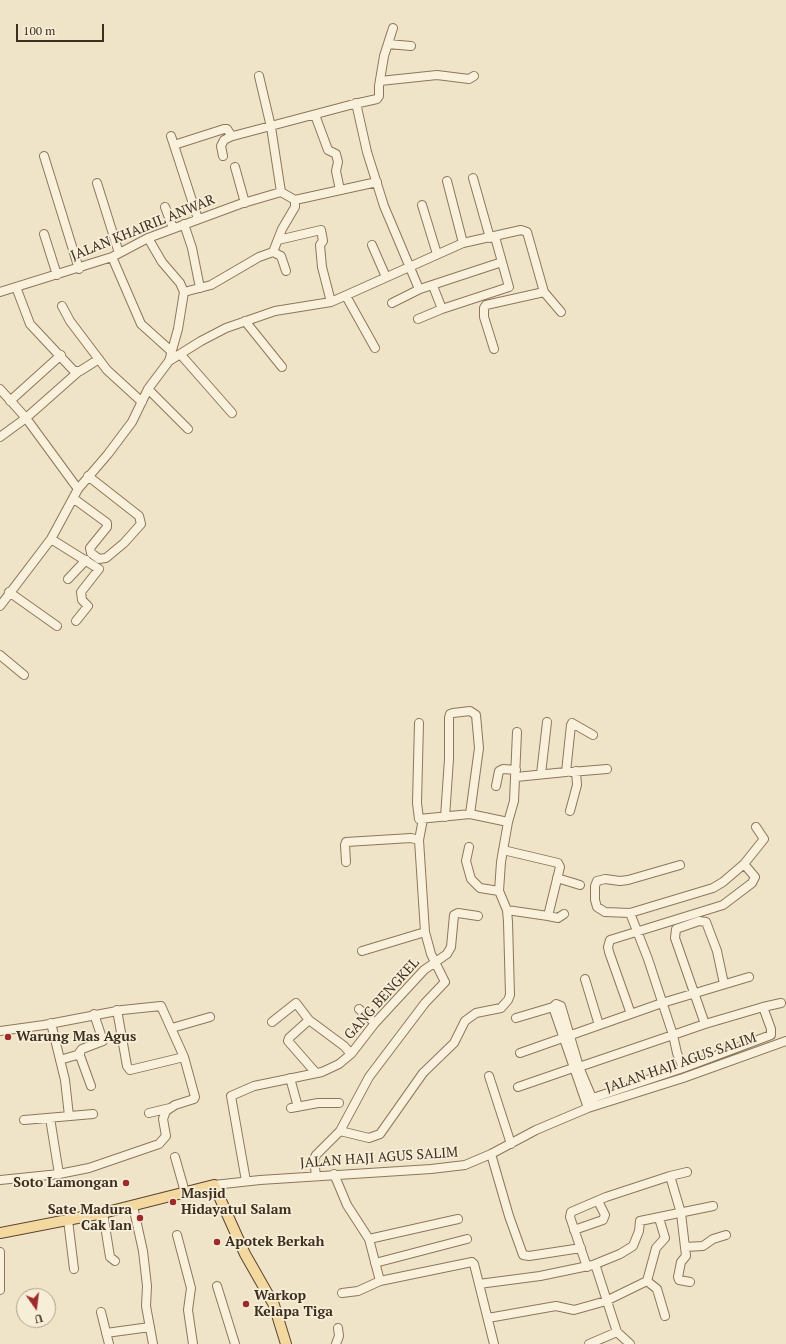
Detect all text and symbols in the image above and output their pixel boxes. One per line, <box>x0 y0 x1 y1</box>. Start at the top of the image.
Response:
scale bar <box>18 16 106 42</box>
text: 100 m <box>23 23 55 38</box>
street label: JALAN KHAIRIL ANWAR <box>68 191 218 265</box>
street label: GANG BENGKEL <box>341 955 423 1043</box>
place label: Warung Mas Agus <box>16 1029 136 1045</box>
street label: JALAN HAJI AGUS SALIM <box>603 1029 759 1097</box>
marker: Warung Mas Agus <box>3 1032 13 1042</box>
street label: JALAN HAJI AGUS SALIM <box>299 1144 459 1172</box>
place label: Soto Lamongan <box>13 1175 118 1191</box>
marker: Soto Lamongan <box>121 1178 131 1188</box>
place label: Masjid Hidayatul Salam <box>181 1186 292 1218</box>
marker: Masjid Hidayatul Salam <box>168 1197 178 1207</box>
place label: Sate Madura Cak Ian <box>48 1202 132 1234</box>
marker: Sate Madura Cak Ian <box>135 1213 145 1223</box>
place label: Apotek Berkah <box>225 1234 325 1250</box>
marker: Apotek Berkah <box>212 1237 222 1247</box>
north arrow <box>16 1288 56 1328</box>
place label: Warkop Kelapa Tiga <box>254 1288 333 1320</box>
marker: Warkop Kelapa Tiga <box>241 1299 251 1309</box>
text: U <box>33 1311 44 1326</box>

